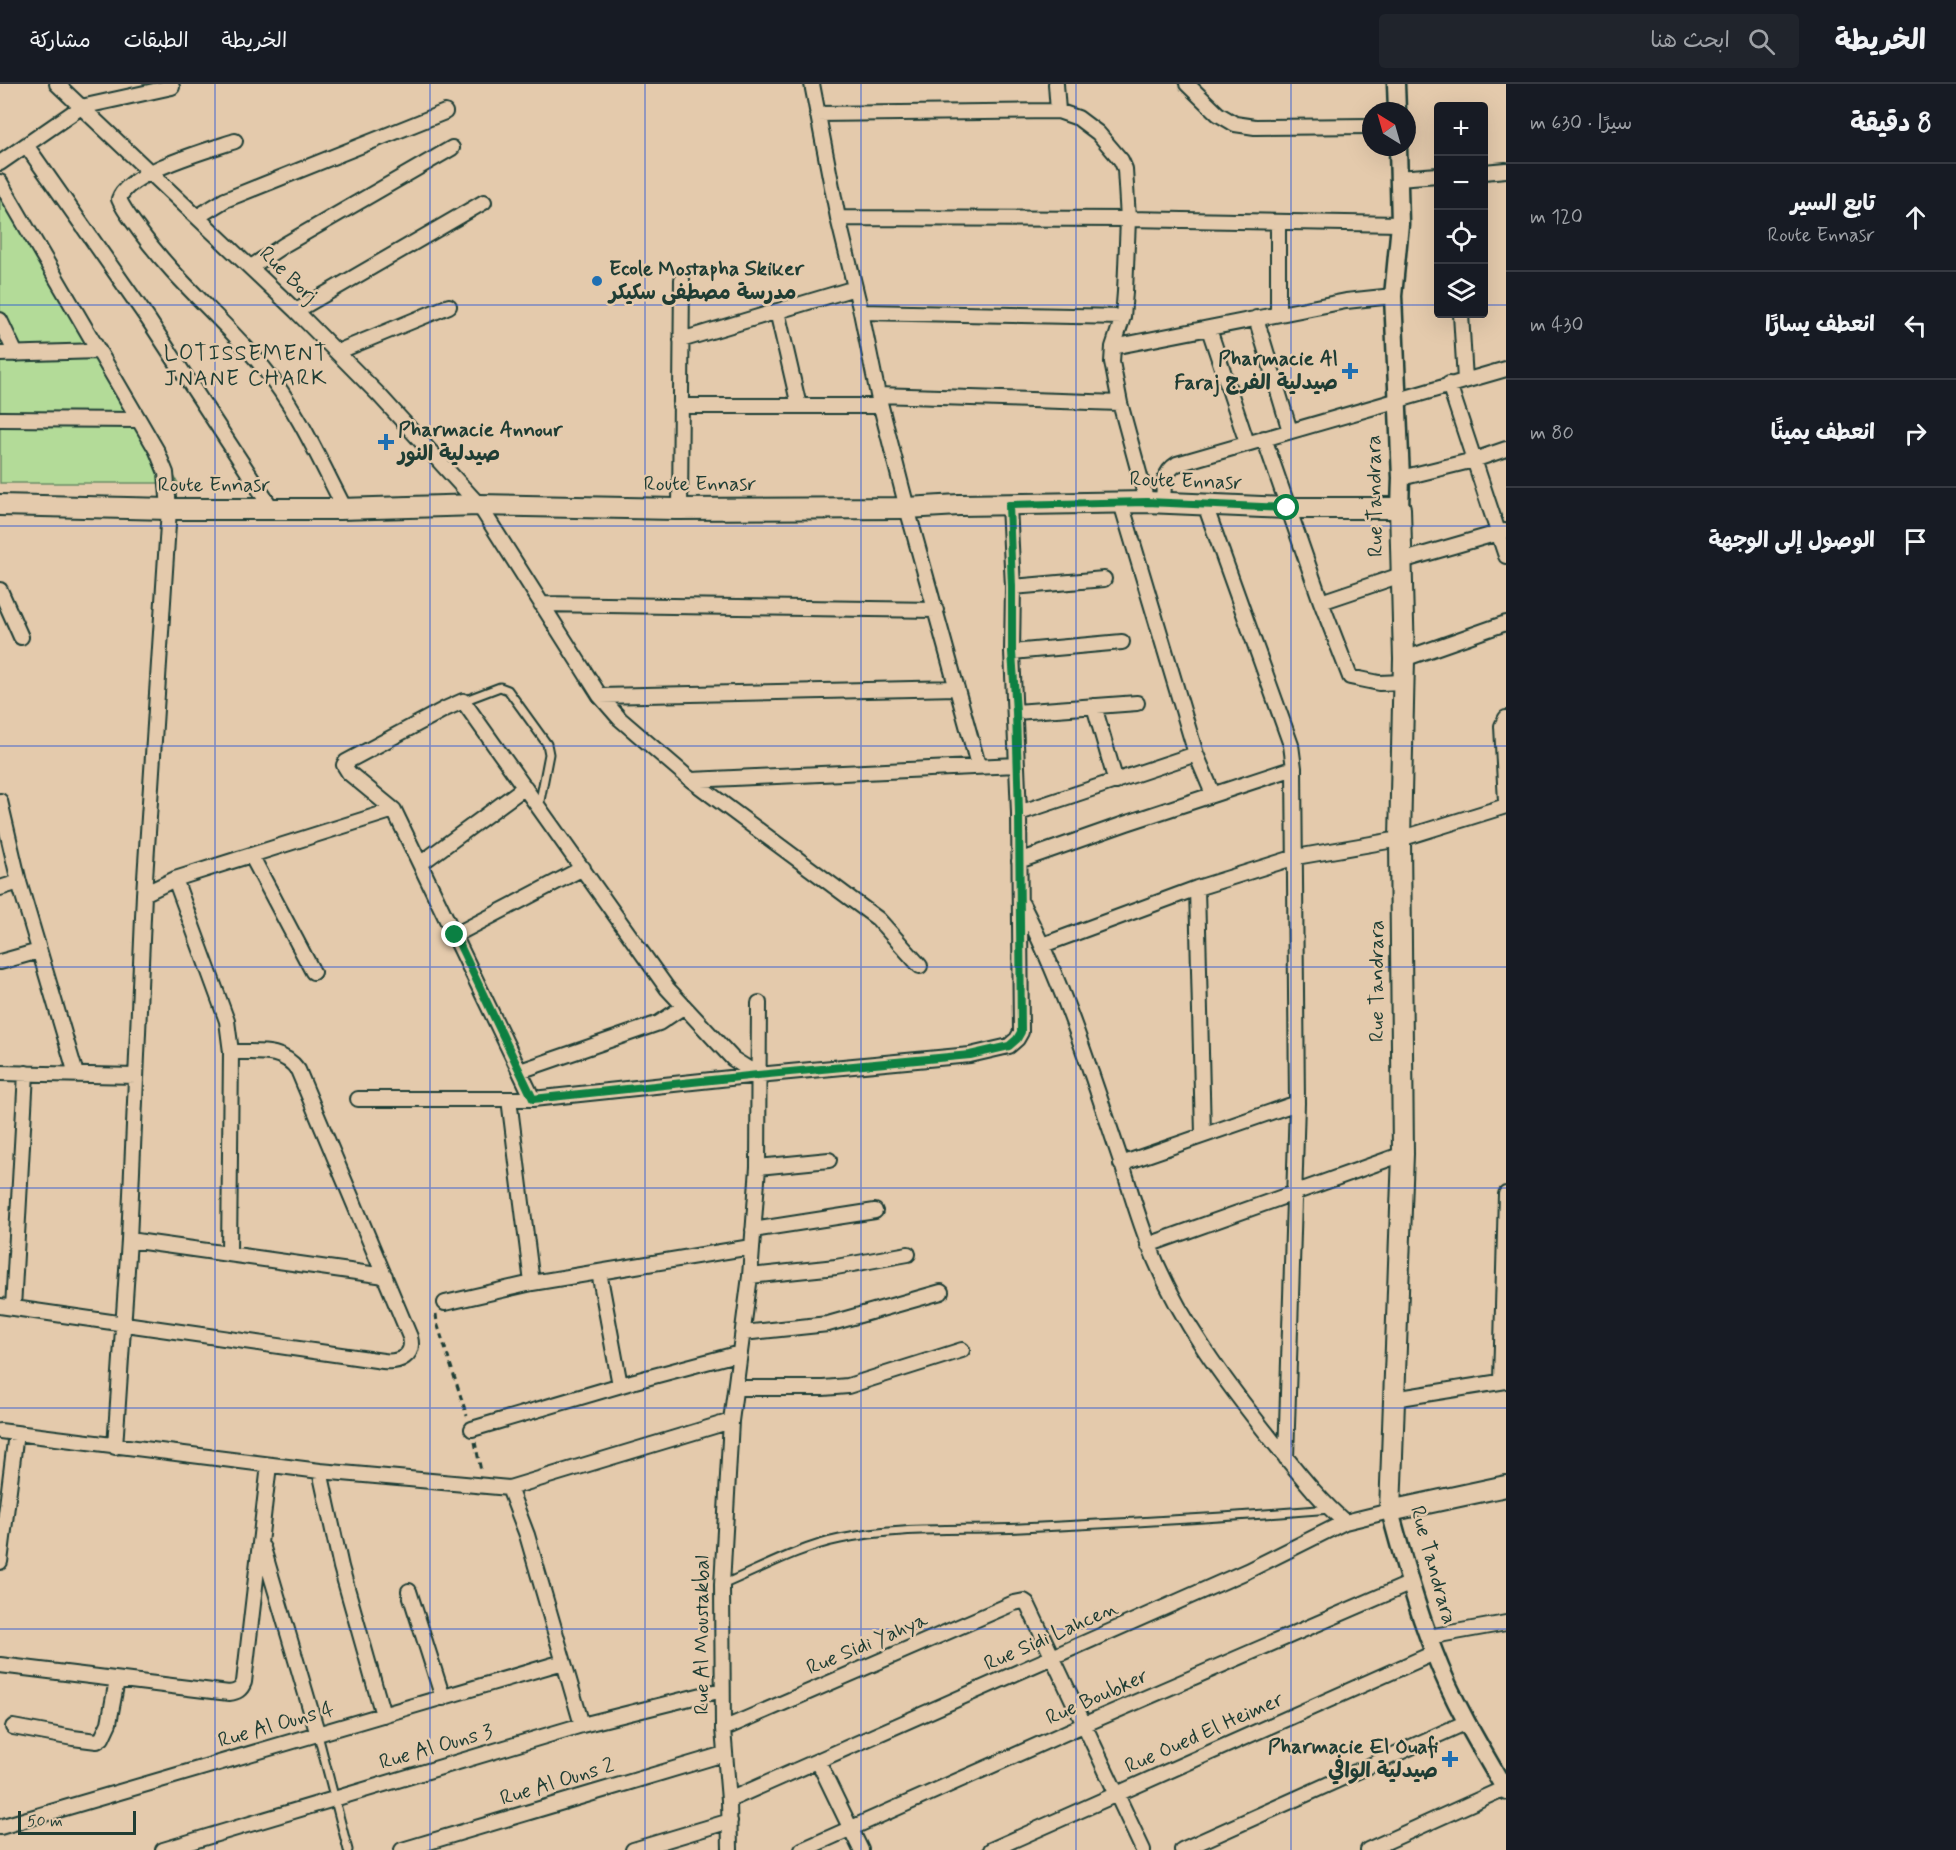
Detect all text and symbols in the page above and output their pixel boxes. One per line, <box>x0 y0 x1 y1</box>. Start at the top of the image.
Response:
search box <box>1379 14 1799 68</box>
text: الخريطة <box>1835 23 1926 60</box>
icon: search <box>1745 25 1778 58</box>
text: مشاركة <box>30 27 91 55</box>
text: الطبقات <box>124 27 189 55</box>
text: الخريطة <box>222 27 287 55</box>
text: ابحث هنا <box>1650 27 1730 55</box>
north arrow <box>1362 102 1416 156</box>
map controls <box>1434 102 1488 318</box>
button: + <box>1434 102 1488 156</box>
text: 8 دقيقة <box>1850 107 1932 141</box>
text: سيرًا · 630 m <box>1530 110 1632 137</box>
button: − <box>1434 156 1488 210</box>
text: تابع السير <box>1791 190 1875 218</box>
icon: ahead <box>1899 201 1932 234</box>
text: 120 m <box>1530 204 1583 231</box>
button: locate <box>1434 210 1488 264</box>
text: Route Ennasr <box>1767 222 1875 249</box>
street label: Rue Borj <box>253 240 323 310</box>
place label: Ecole Mostapha Skiker مدرسة مصطفى سكيكر <box>607 255 805 307</box>
button: layers <box>1434 264 1488 318</box>
marker: Ecole Mostapha Skiker مدرسة مصطفى سكيكر <box>590 274 604 288</box>
icon: left <box>1899 309 1932 342</box>
text: انعطف يسارًا <box>1765 311 1875 339</box>
text: 430 m <box>1530 312 1583 339</box>
district label: LOTISSEMENT JNANE CHARK <box>164 340 328 393</box>
place label: Pharmacie Al Faraj صيدلية الفرج <box>1174 345 1338 397</box>
marker: Pharmacie Al Faraj صيدلية الفرج <box>1343 364 1357 378</box>
place label: Pharmacie Annour صيدلية النور <box>396 416 564 468</box>
icon: right <box>1899 417 1932 450</box>
text: انعطف يمينًا <box>1771 419 1875 447</box>
text: 80 m <box>1530 420 1574 447</box>
marker: Pharmacie Annour صيدلية النور <box>379 435 393 449</box>
street label: Rue Tandrara <box>1360 435 1390 557</box>
street label: Route Ennasr <box>1129 465 1243 497</box>
street label: Route Ennasr <box>644 470 757 498</box>
street label: Route Ennasr <box>158 471 271 499</box>
route start <box>1273 494 1299 520</box>
icon: arrive <box>1899 525 1932 558</box>
text: الوصول إلى الوجهة <box>1708 527 1875 555</box>
street label: Rue Tandrara <box>1363 920 1391 1042</box>
route end <box>441 921 467 947</box>
street label: Rue Tandrara <box>1403 1502 1463 1628</box>
street label: Rue Al Moustakbal <box>688 1555 716 1715</box>
street label: Rue Sidi Lahcen <box>980 1594 1123 1678</box>
street label: Rue Sidi Yahya <box>802 1606 932 1682</box>
street label: Rue Boubker <box>1041 1662 1153 1732</box>
street label: Rue Oued El Heimer <box>1120 1685 1288 1781</box>
street label: Rue Al Ouns 4 <box>215 1695 337 1755</box>
street label: Rue Al Ouns 3 <box>376 1717 497 1777</box>
place label: Pharmacie El Ouafi صيدلية الوافي <box>1268 1733 1439 1785</box>
street label: Rue Al Ouns 2 <box>497 1751 617 1813</box>
marker: Pharmacie El Ouafi صيدلية الوافي <box>1443 1752 1457 1766</box>
scale bar <box>18 1808 136 1836</box>
text: 50 m <box>27 1811 63 1832</box>

